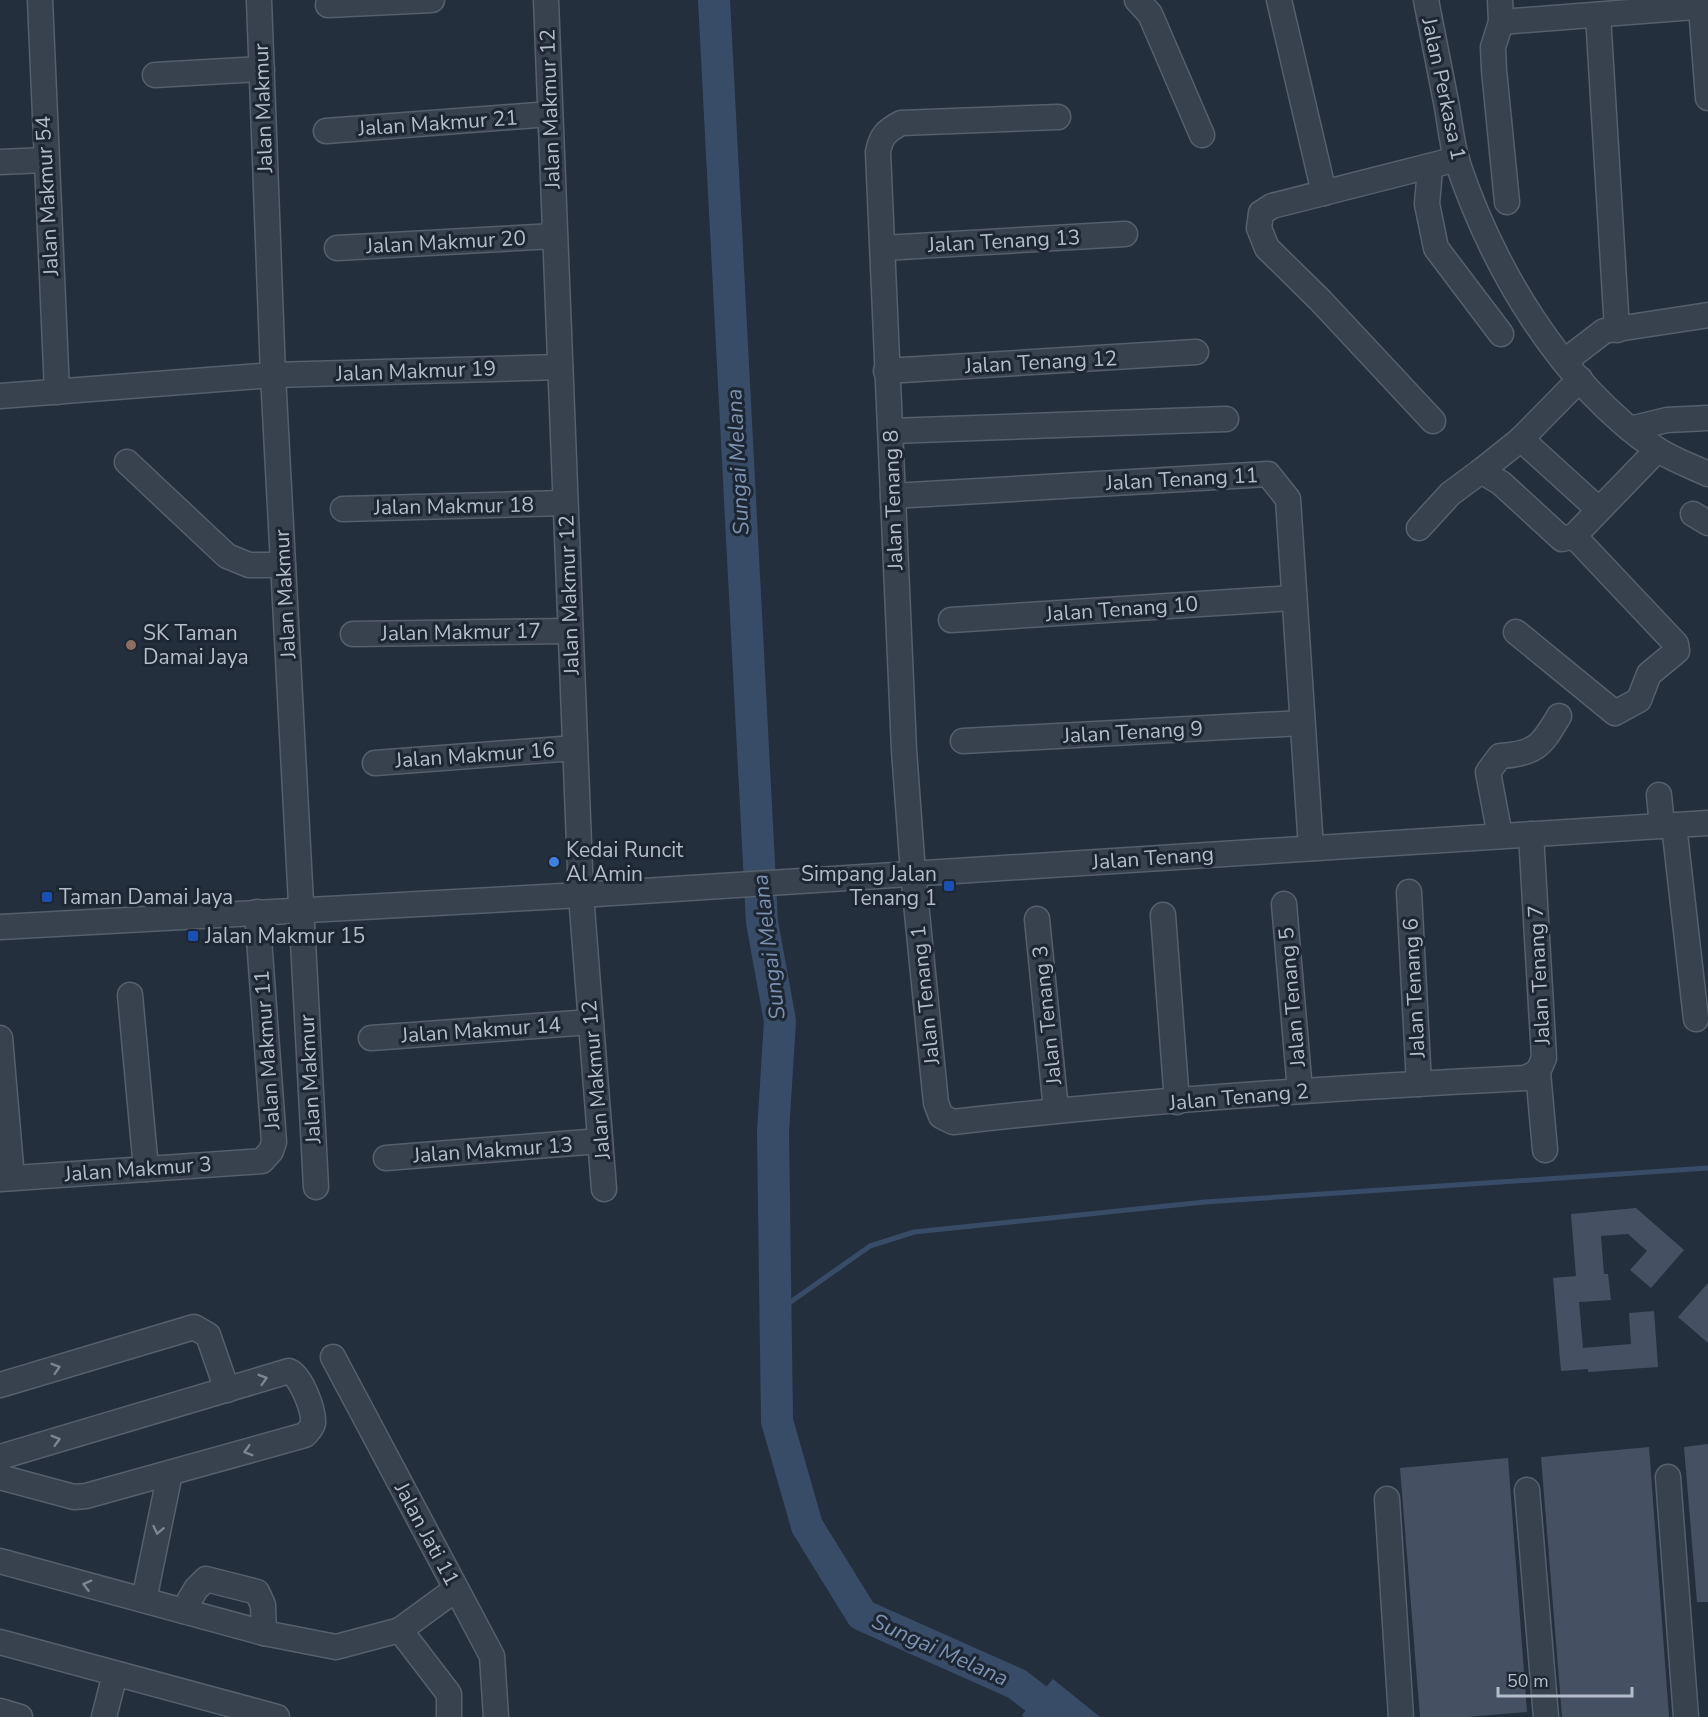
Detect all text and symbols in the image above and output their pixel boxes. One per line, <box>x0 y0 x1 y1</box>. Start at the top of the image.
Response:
street label: Jalan Perkasa 1 <box>1415 14 1473 163</box>
street label: Jalan Makmur 12 <box>533 29 567 190</box>
street label: Jalan Makmur <box>247 42 279 174</box>
street label: Jalan Makmur 21 <box>356 103 519 143</box>
street label: Jalan Makmur 54 <box>29 115 65 278</box>
street label: Jalan Tenang 13 <box>926 223 1081 259</box>
street label: Jalan Makmur 20 <box>364 224 527 260</box>
street label: Jalan Tenang 12 <box>963 344 1118 380</box>
street label: Jalan Makmur 19 <box>335 354 496 388</box>
water label: Sungai Melana <box>719 388 757 536</box>
street label: Jalan Tenang 8 <box>877 429 909 571</box>
street label: Jalan Tenang 11 <box>1104 461 1259 497</box>
street label: Jalan Makmur 18 <box>373 491 534 521</box>
street label: Jalan Makmur 12 <box>552 515 586 676</box>
street label: Jalan Makmur <box>268 528 302 660</box>
street label: Jalan Tenang 10 <box>1044 590 1199 628</box>
street label: Jalan Makmur 17 <box>380 617 541 647</box>
place label: SK Taman Damai Jaya <box>143 619 249 671</box>
marker: SK Taman Damai Jaya <box>124 638 138 652</box>
street label: Jalan Tenang 9 <box>1061 714 1204 750</box>
street label: Jalan Makmur 16 <box>393 735 556 775</box>
place label: Kedai Runcit Al Amin <box>566 836 684 888</box>
street label: Jalan Tenang <box>1090 840 1215 876</box>
marker: Kedai Runcit Al Amin <box>547 855 561 869</box>
place label: Simpang Jalan Tenang 1 <box>801 860 937 912</box>
water label: Sungai Melana <box>745 872 793 1022</box>
marker: Simpang Jalan Tenang 1 <box>942 879 956 893</box>
place label: Taman Damai Jaya <box>59 883 233 911</box>
marker: Taman Damai Jaya <box>40 890 54 904</box>
street label: Jalan Tenang 7 <box>1521 904 1557 1047</box>
street label: Jalan Tenang 6 <box>1396 917 1432 1060</box>
place label: Jalan Makmur 15 <box>204 922 365 950</box>
street label: Jalan Tenang 1 <box>904 924 946 1067</box>
street label: Jalan Tenang 5 <box>1272 926 1312 1069</box>
marker: Jalan Makmur 15 <box>186 929 200 943</box>
street label: Jalan Tenang 3 <box>1026 944 1068 1087</box>
street label: Jalan Makmur 11 <box>247 969 287 1132</box>
street label: Jalan Makmur 12 <box>575 999 617 1162</box>
street label: Jalan Makmur 14 <box>399 1010 562 1050</box>
street label: Jalan Makmur <box>293 1013 327 1145</box>
street label: Jalan Tenang 2 <box>1167 1077 1310 1117</box>
street label: Jalan Makmur 13 <box>411 1130 574 1170</box>
street label: Jalan Makmur 3 <box>62 1150 213 1188</box>
one-way arrow <box>50 1363 61 1375</box>
one-way arrow <box>257 1374 268 1386</box>
one-way arrow <box>50 1435 61 1447</box>
one-way arrow <box>243 1444 254 1456</box>
street label: Jalan Jati 11 <box>388 1476 466 1591</box>
one-way arrow <box>153 1525 166 1535</box>
one-way arrow <box>82 1579 92 1592</box>
water label: Sungai Melana <box>867 1606 1013 1694</box>
scale bar <box>1498 1660 1632 1698</box>
text: 50 m <box>1507 1669 1549 1693</box>

